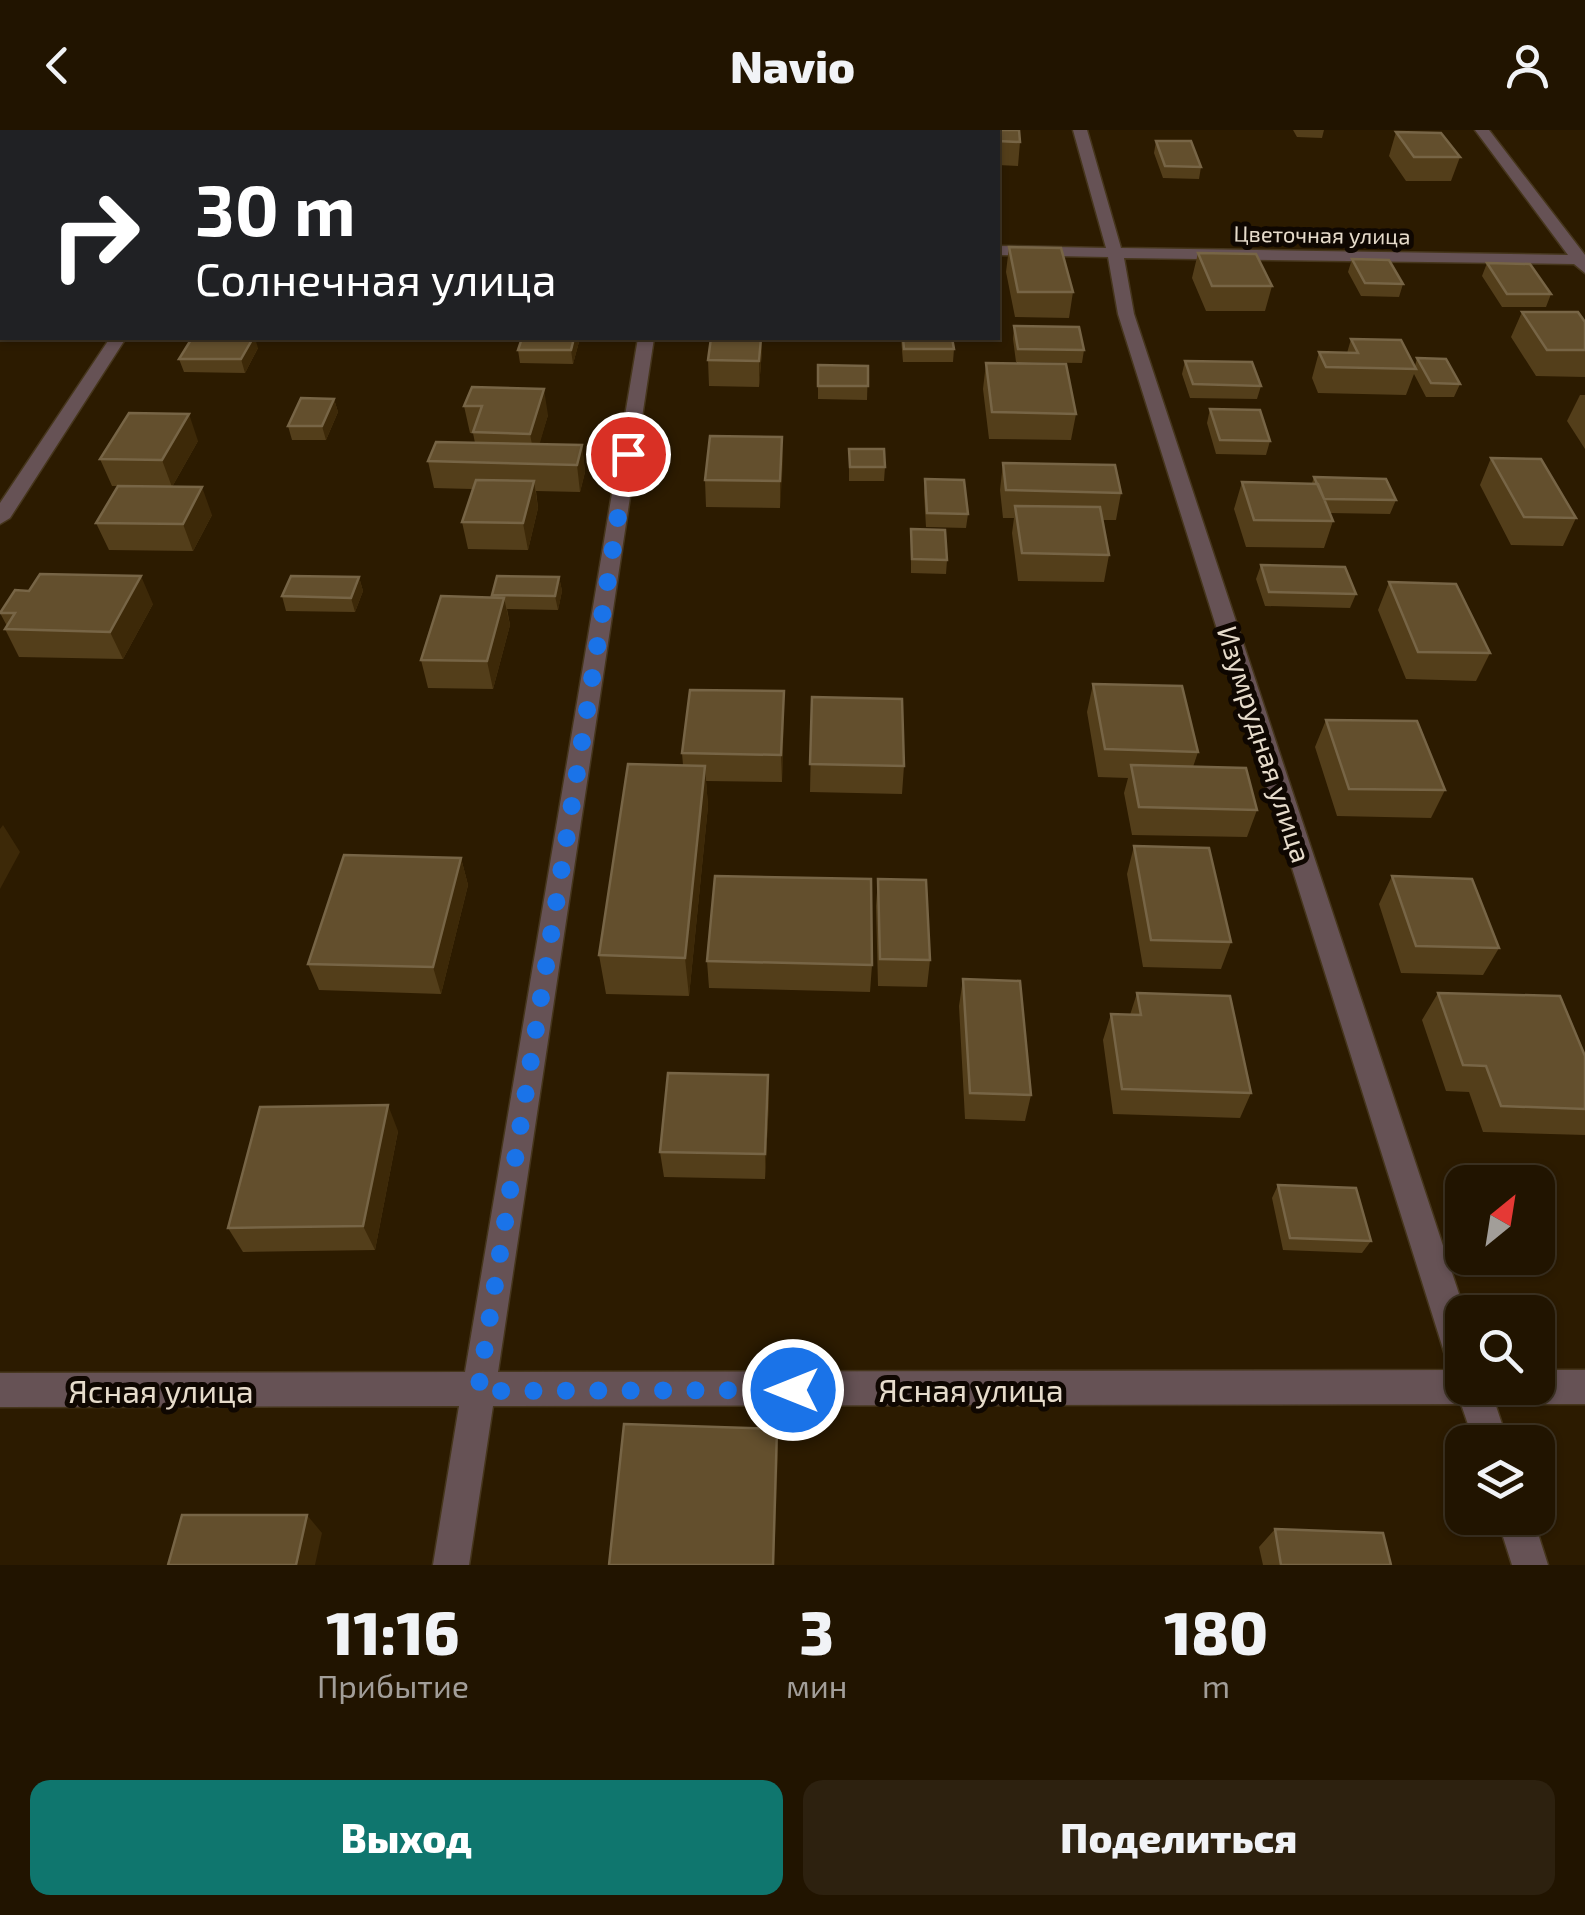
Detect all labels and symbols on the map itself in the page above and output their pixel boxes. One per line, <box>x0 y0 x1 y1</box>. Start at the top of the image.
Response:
street label: Цветочная улица <box>1233 219 1411 250</box>
pin <box>586 412 671 497</box>
street label: Изумрудная улица <box>1211 621 1319 867</box>
north arrow <box>1445 1165 1555 1275</box>
position arrow <box>741 1338 845 1442</box>
street label: Ясная улица <box>878 1370 1064 1409</box>
street label: Ясная улица <box>68 1371 254 1410</box>

